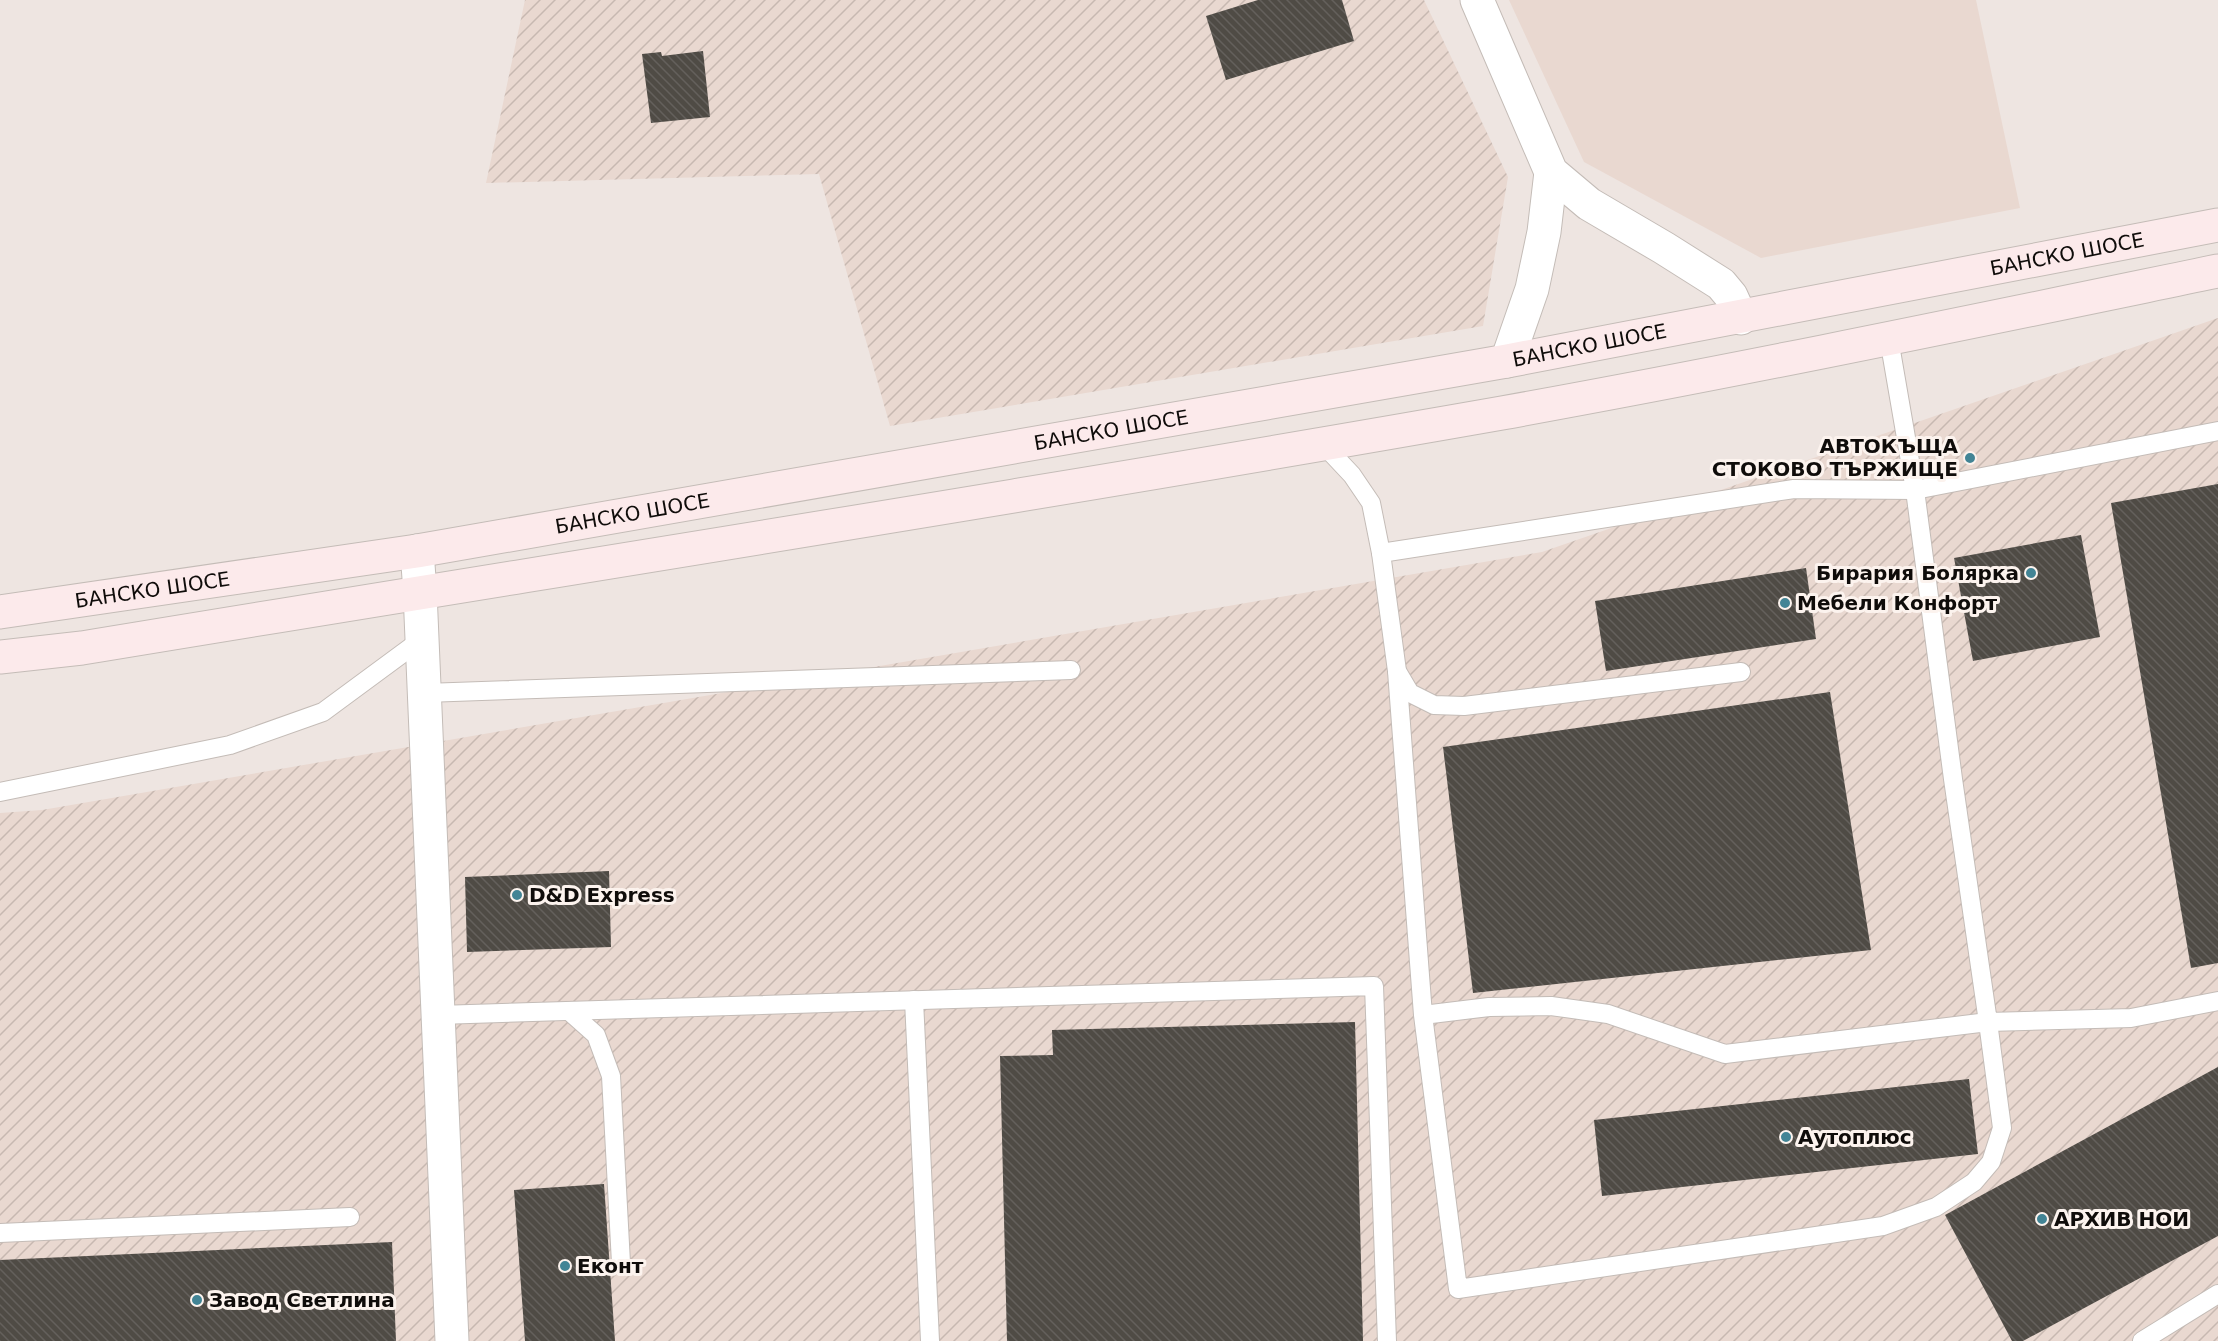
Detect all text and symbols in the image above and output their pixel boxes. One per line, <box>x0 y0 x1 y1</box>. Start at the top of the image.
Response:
street label: БАНСКО ШОСЕ <box>1988 227 2146 280</box>
street label: БАНСКО ШОСЕ <box>1511 319 1669 372</box>
street label: БАНСКО ШОСЕ <box>1032 405 1190 455</box>
place label: АВТОКЪЩА СТОКОВО ТЪРЖИЩЕ <box>1712 434 1959 481</box>
marker: АВТОКЪЩА СТОКОВО ТЪРЖИЩЕ <box>1963 451 1977 465</box>
street label: БАНСКО ШОСЕ <box>553 488 711 539</box>
place label: Бирария Болярка <box>1816 561 2019 585</box>
marker: Бирария Болярка <box>2024 566 2038 580</box>
street label: БАНСКО ШОСЕ <box>73 567 232 613</box>
place label: Мебели Конфорт <box>1797 591 1997 615</box>
marker: Мебели Конфорт <box>1778 596 1792 610</box>
place label: D&D Express <box>529 883 675 907</box>
marker: D&D Express <box>510 888 524 902</box>
place label: Аутоплюс <box>1798 1125 1912 1149</box>
marker: Аутоплюс <box>1779 1130 1793 1144</box>
place label: АРХИВ НОИ <box>2054 1207 2189 1231</box>
marker: АРХИВ НОИ <box>2035 1212 2049 1226</box>
place label: Еконт <box>577 1254 644 1278</box>
marker: Еконт <box>558 1259 572 1273</box>
place label: Завод Светлина <box>209 1288 395 1312</box>
marker: Завод Светлина <box>190 1293 204 1307</box>

